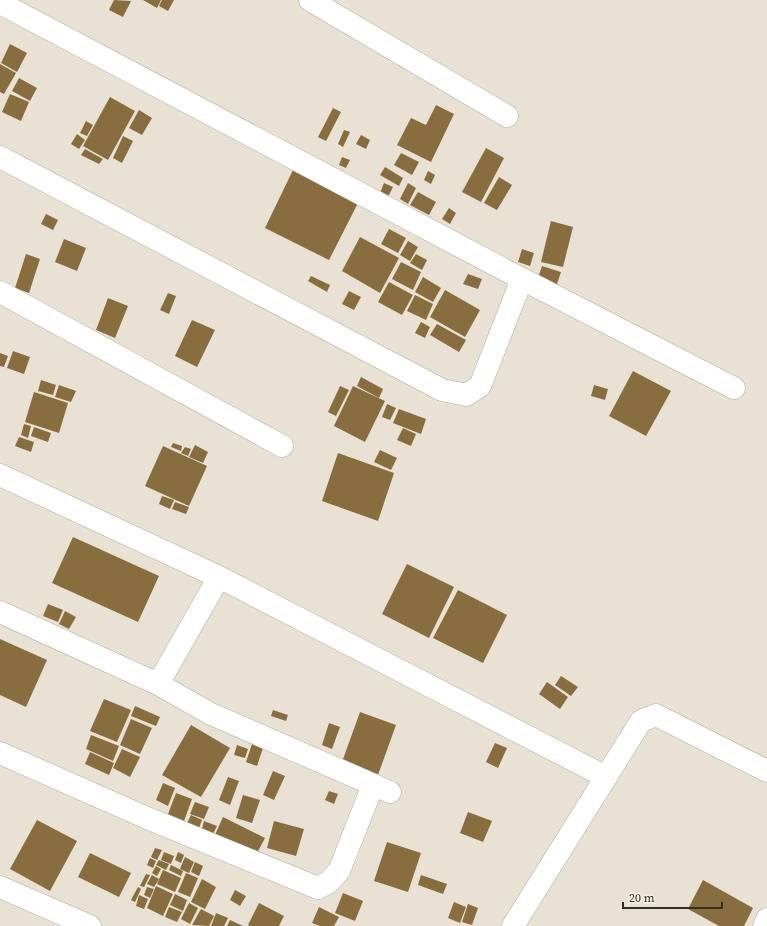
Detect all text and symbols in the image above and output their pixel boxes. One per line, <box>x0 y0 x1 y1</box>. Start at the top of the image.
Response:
scale bar <box>623 884 722 910</box>
text: 20 m <box>629 890 655 906</box>

